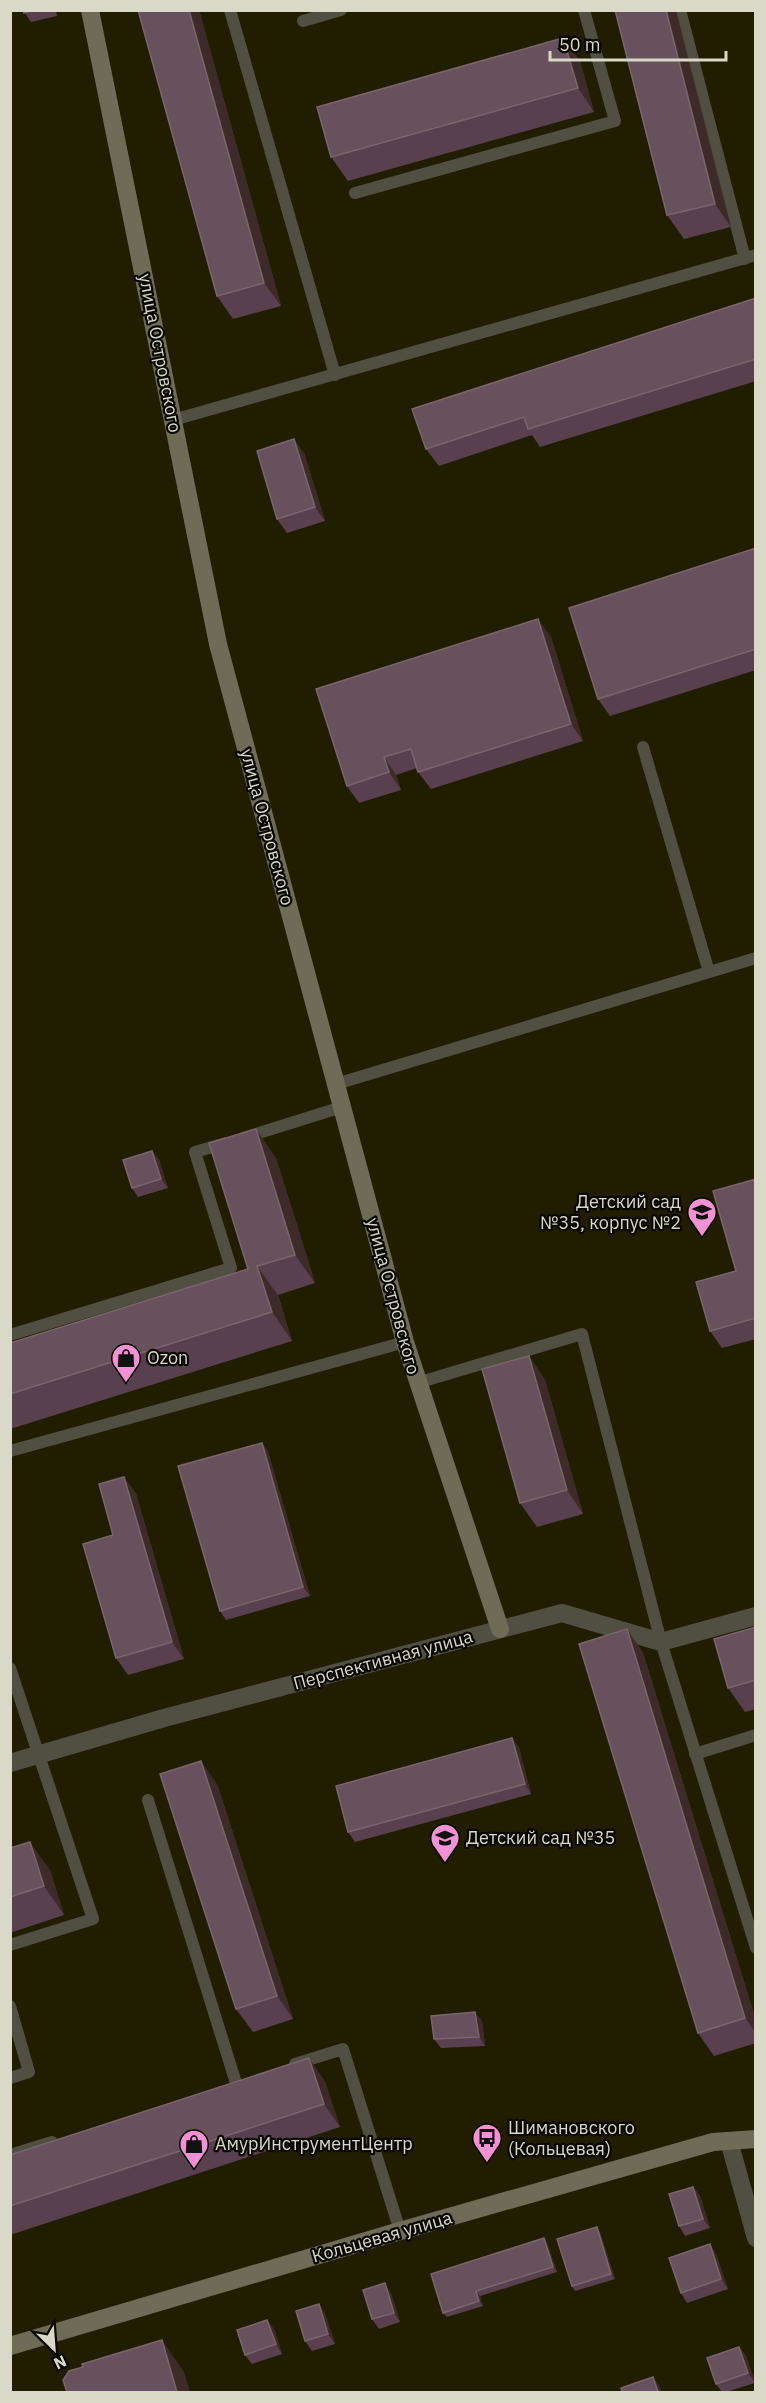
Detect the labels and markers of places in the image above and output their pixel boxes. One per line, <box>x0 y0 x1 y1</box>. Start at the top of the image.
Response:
place label: Детский сад №35, корпус №2 <box>540 1190 681 1234</box>
school or university icon: Детский сад №35, корпус №2 <box>686 1196 718 1238</box>
shop icon: Ozon <box>110 1342 142 1384</box>
place label: Ozon <box>147 1346 188 1369</box>
school or university icon: Детский сад №35 <box>429 1822 461 1864</box>
place label: Детский сад №35 <box>466 1826 615 1849</box>
place label: Шимановского (Кольцевая) <box>508 2116 635 2160</box>
bus stop icon: Шимановского (Кольцевая) <box>471 2122 503 2164</box>
shop icon: АмурИнструментЦентр <box>178 2128 210 2170</box>
place label: АмурИнструментЦентр <box>215 2132 413 2155</box>

